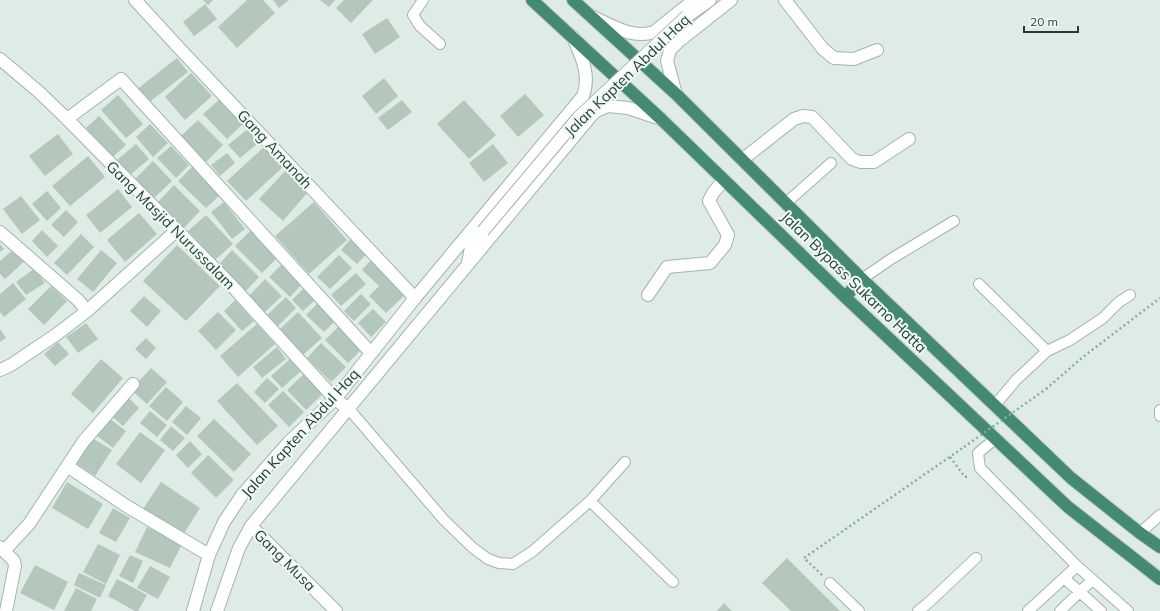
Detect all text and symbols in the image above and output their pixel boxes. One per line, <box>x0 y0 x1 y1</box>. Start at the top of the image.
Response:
scale bar <box>1024 8 1078 34</box>
street label: Jalan Kapten Abdul Haq <box>560 10 694 140</box>
text: 20 m <box>1030 14 1058 29</box>
street label: Gang Amanah <box>233 105 317 193</box>
street label: Gang Masjid Nurussalam <box>103 157 239 293</box>
street label: Jalan Bypass Sukarno Hatta <box>777 207 931 357</box>
street label: Jalan Kapten Abdul Haq <box>237 364 363 502</box>
street label: Gang Musa <box>250 525 320 595</box>

